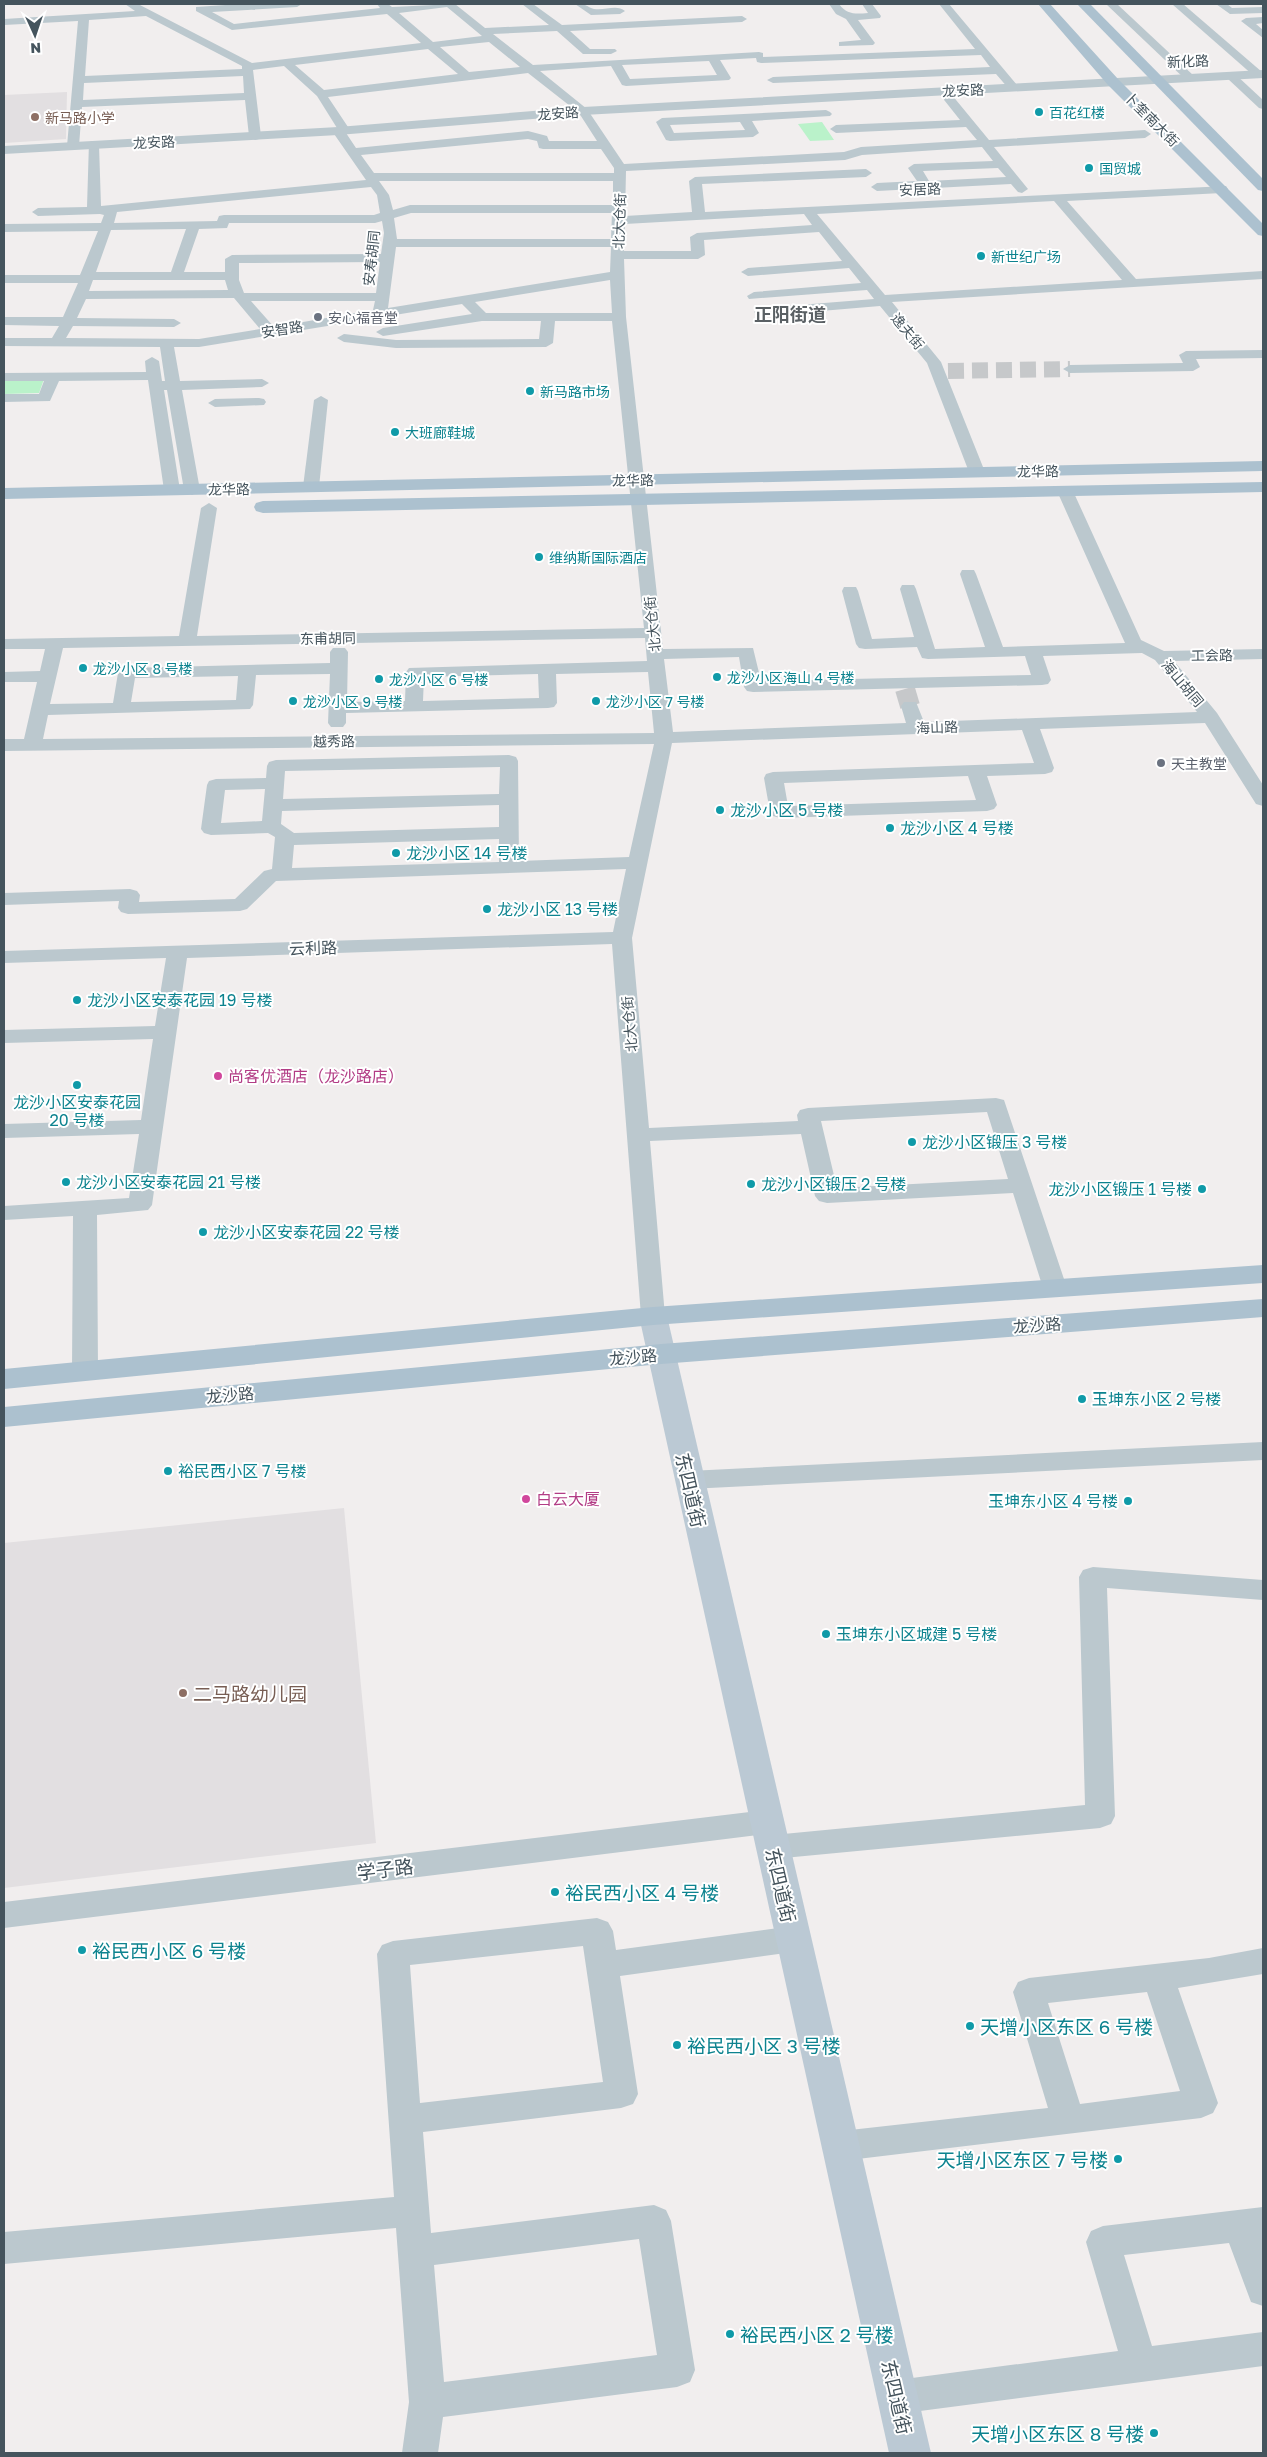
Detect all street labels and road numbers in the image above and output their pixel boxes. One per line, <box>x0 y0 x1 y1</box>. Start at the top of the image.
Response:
street label: 新化路 <box>1167 51 1209 71</box>
street label: 龙安路 <box>942 80 984 100</box>
street label: 卜奎南大街 <box>1121 88 1183 150</box>
street label: 龙安路 <box>536 103 580 123</box>
street label: 龙安路 <box>133 132 175 152</box>
street label: 安居路 <box>899 179 941 199</box>
street label: 北大仓街 <box>610 193 628 249</box>
street label: 安寿胡同 <box>360 229 382 287</box>
street label: 逸夫街 <box>888 309 928 353</box>
street label: 安智路 <box>260 317 304 341</box>
street label: 龙华路 <box>1017 462 1059 480</box>
street label: 龙华路 <box>612 471 654 489</box>
street label: 龙华路 <box>208 480 250 498</box>
street label: 北大仓街 <box>641 595 663 653</box>
street label: 东甫胡同 <box>300 629 356 647</box>
street label: 工会路 <box>1191 646 1233 664</box>
street label: 海山胡同 <box>1158 656 1208 710</box>
street label: 海山路 <box>916 718 958 736</box>
street label: 越秀路 <box>313 732 355 750</box>
street label: 云利路 <box>289 937 337 959</box>
street label: 北大仓街 <box>618 995 640 1053</box>
street label: 龙沙路 <box>1012 1313 1062 1337</box>
street label: 龙沙路 <box>608 1345 658 1369</box>
street label: 龙沙路 <box>205 1383 255 1407</box>
street label: 东四道街 <box>671 1450 711 1530</box>
street label: 东四道街 <box>761 1845 801 1925</box>
street label: 学子路 <box>355 1854 415 1884</box>
street label: 东四道街 <box>877 2357 917 2437</box>

